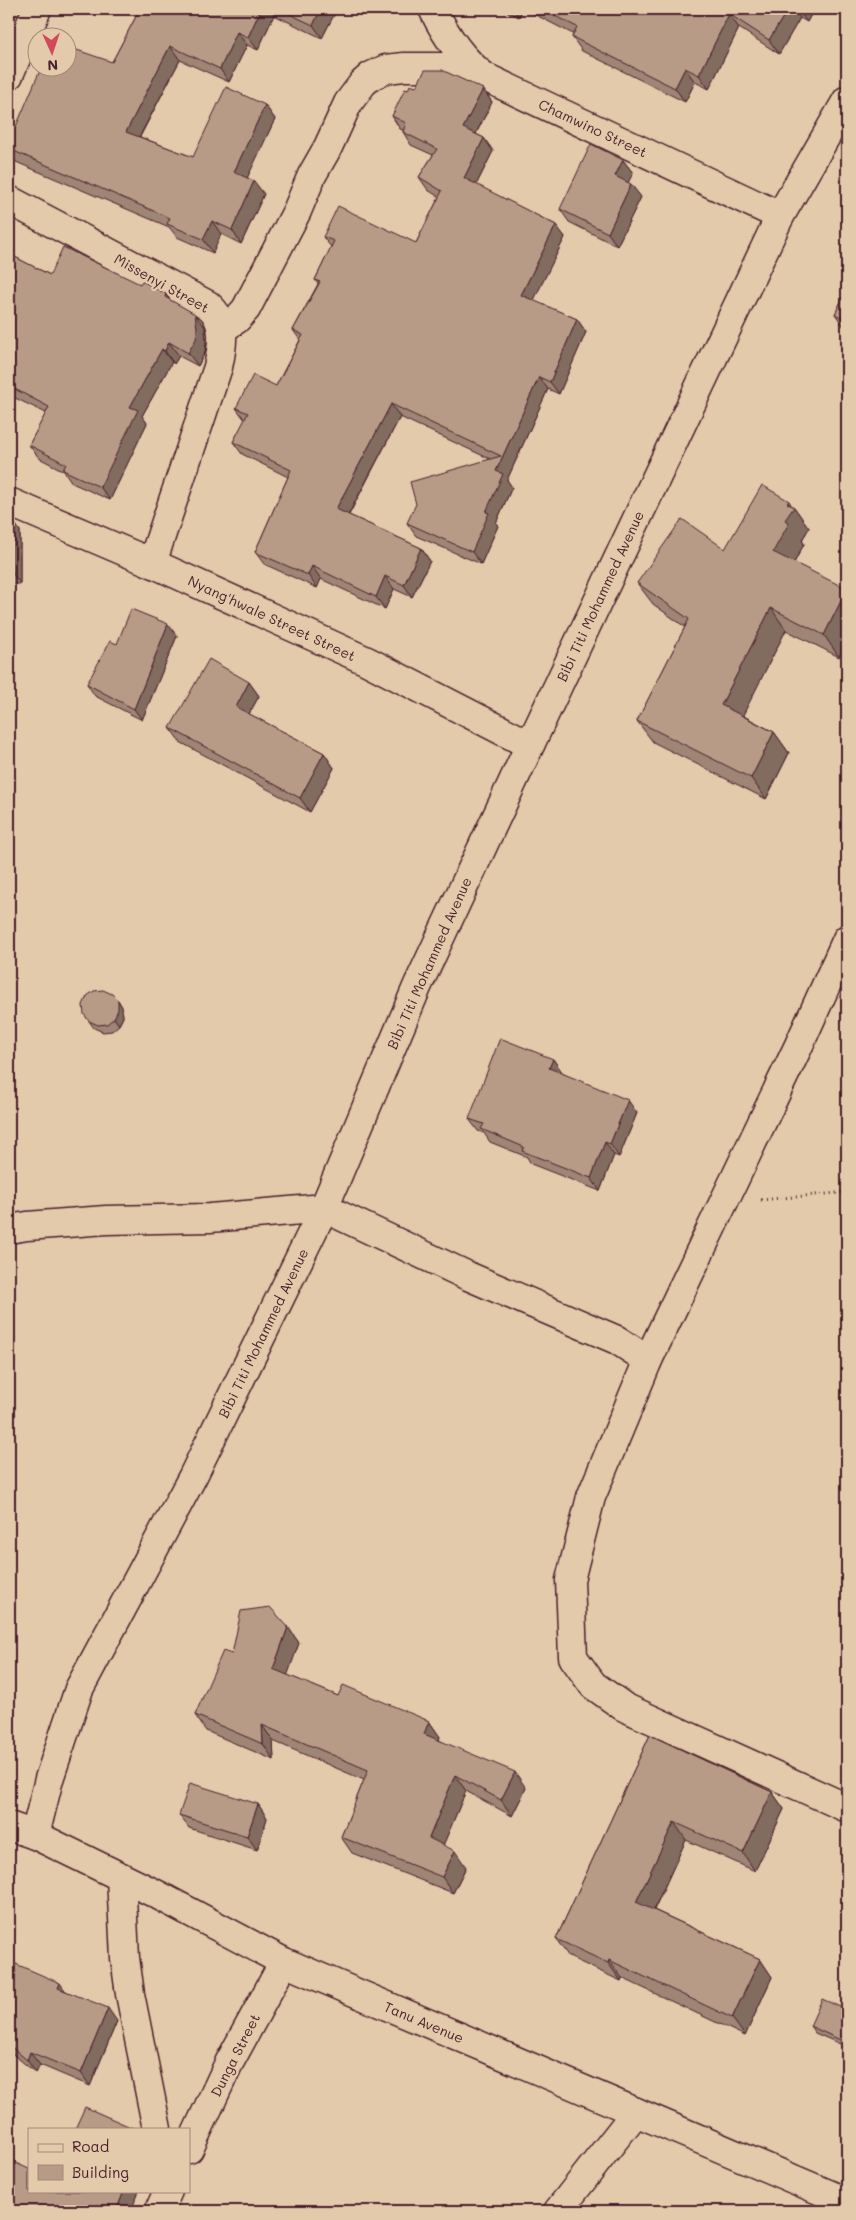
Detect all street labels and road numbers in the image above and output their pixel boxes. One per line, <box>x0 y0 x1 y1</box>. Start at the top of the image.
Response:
street label: Chamwino Street <box>535 94 651 162</box>
street label: Missenyi Street <box>111 249 213 317</box>
street label: Bibi Titi Mohammed Avenue <box>552 507 648 685</box>
street label: Nyang'hwale Street Street <box>185 571 359 665</box>
street label: Bibi Titi Mohammed Avenue <box>382 874 476 1052</box>
street label: Bibi Titi Mohammed Avenue <box>214 1245 312 1421</box>
street label: Tanu Avenue <box>381 1997 467 2047</box>
street label: Dunga Street <box>206 2010 264 2100</box>

